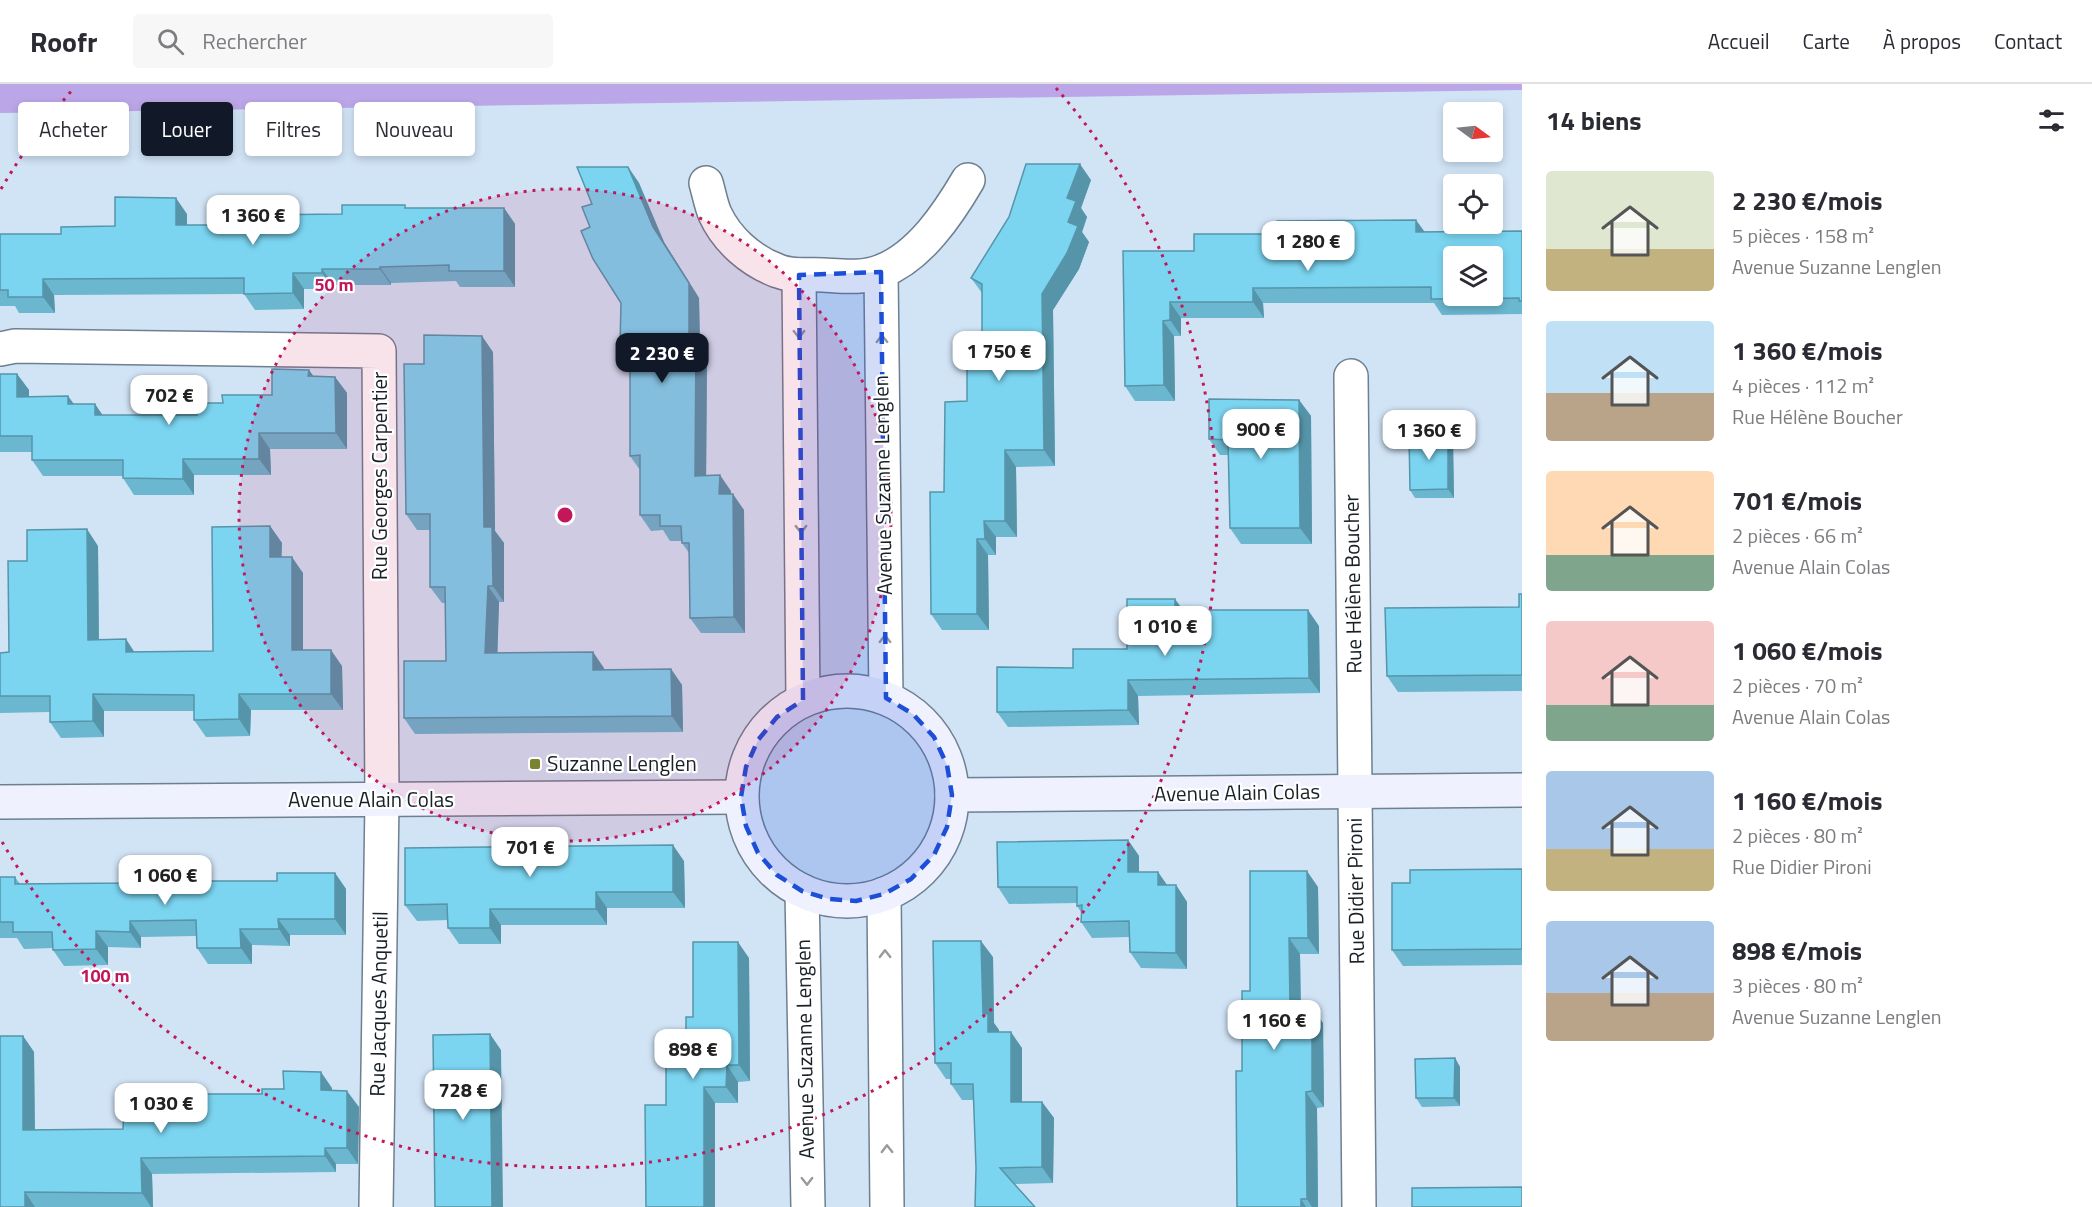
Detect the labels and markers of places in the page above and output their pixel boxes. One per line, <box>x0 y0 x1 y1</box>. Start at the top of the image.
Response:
pin: 1 360 € <box>198 195 308 246</box>
pin: 1 280 € <box>1253 221 1363 272</box>
pin: 1 750 € <box>944 331 1054 382</box>
pin: 2 230 € <box>607 333 717 384</box>
pin: 702 € <box>127 375 211 426</box>
pin: 900 € <box>1219 409 1303 460</box>
pin: 1 360 € <box>1374 410 1484 461</box>
centre of rings <box>555 505 575 525</box>
pin: 1 010 € <box>1110 606 1220 657</box>
place label: Suzanne Lenglen <box>547 747 697 779</box>
marker: Suzanne Lenglen <box>528 757 542 771</box>
pin: 701 € <box>488 827 572 878</box>
pin: 1 060 € <box>110 855 220 906</box>
pin: 1 160 € <box>1219 1000 1329 1051</box>
pin: 898 € <box>651 1029 735 1080</box>
pin: 728 € <box>421 1070 505 1121</box>
pin: 1 030 € <box>106 1083 216 1134</box>

